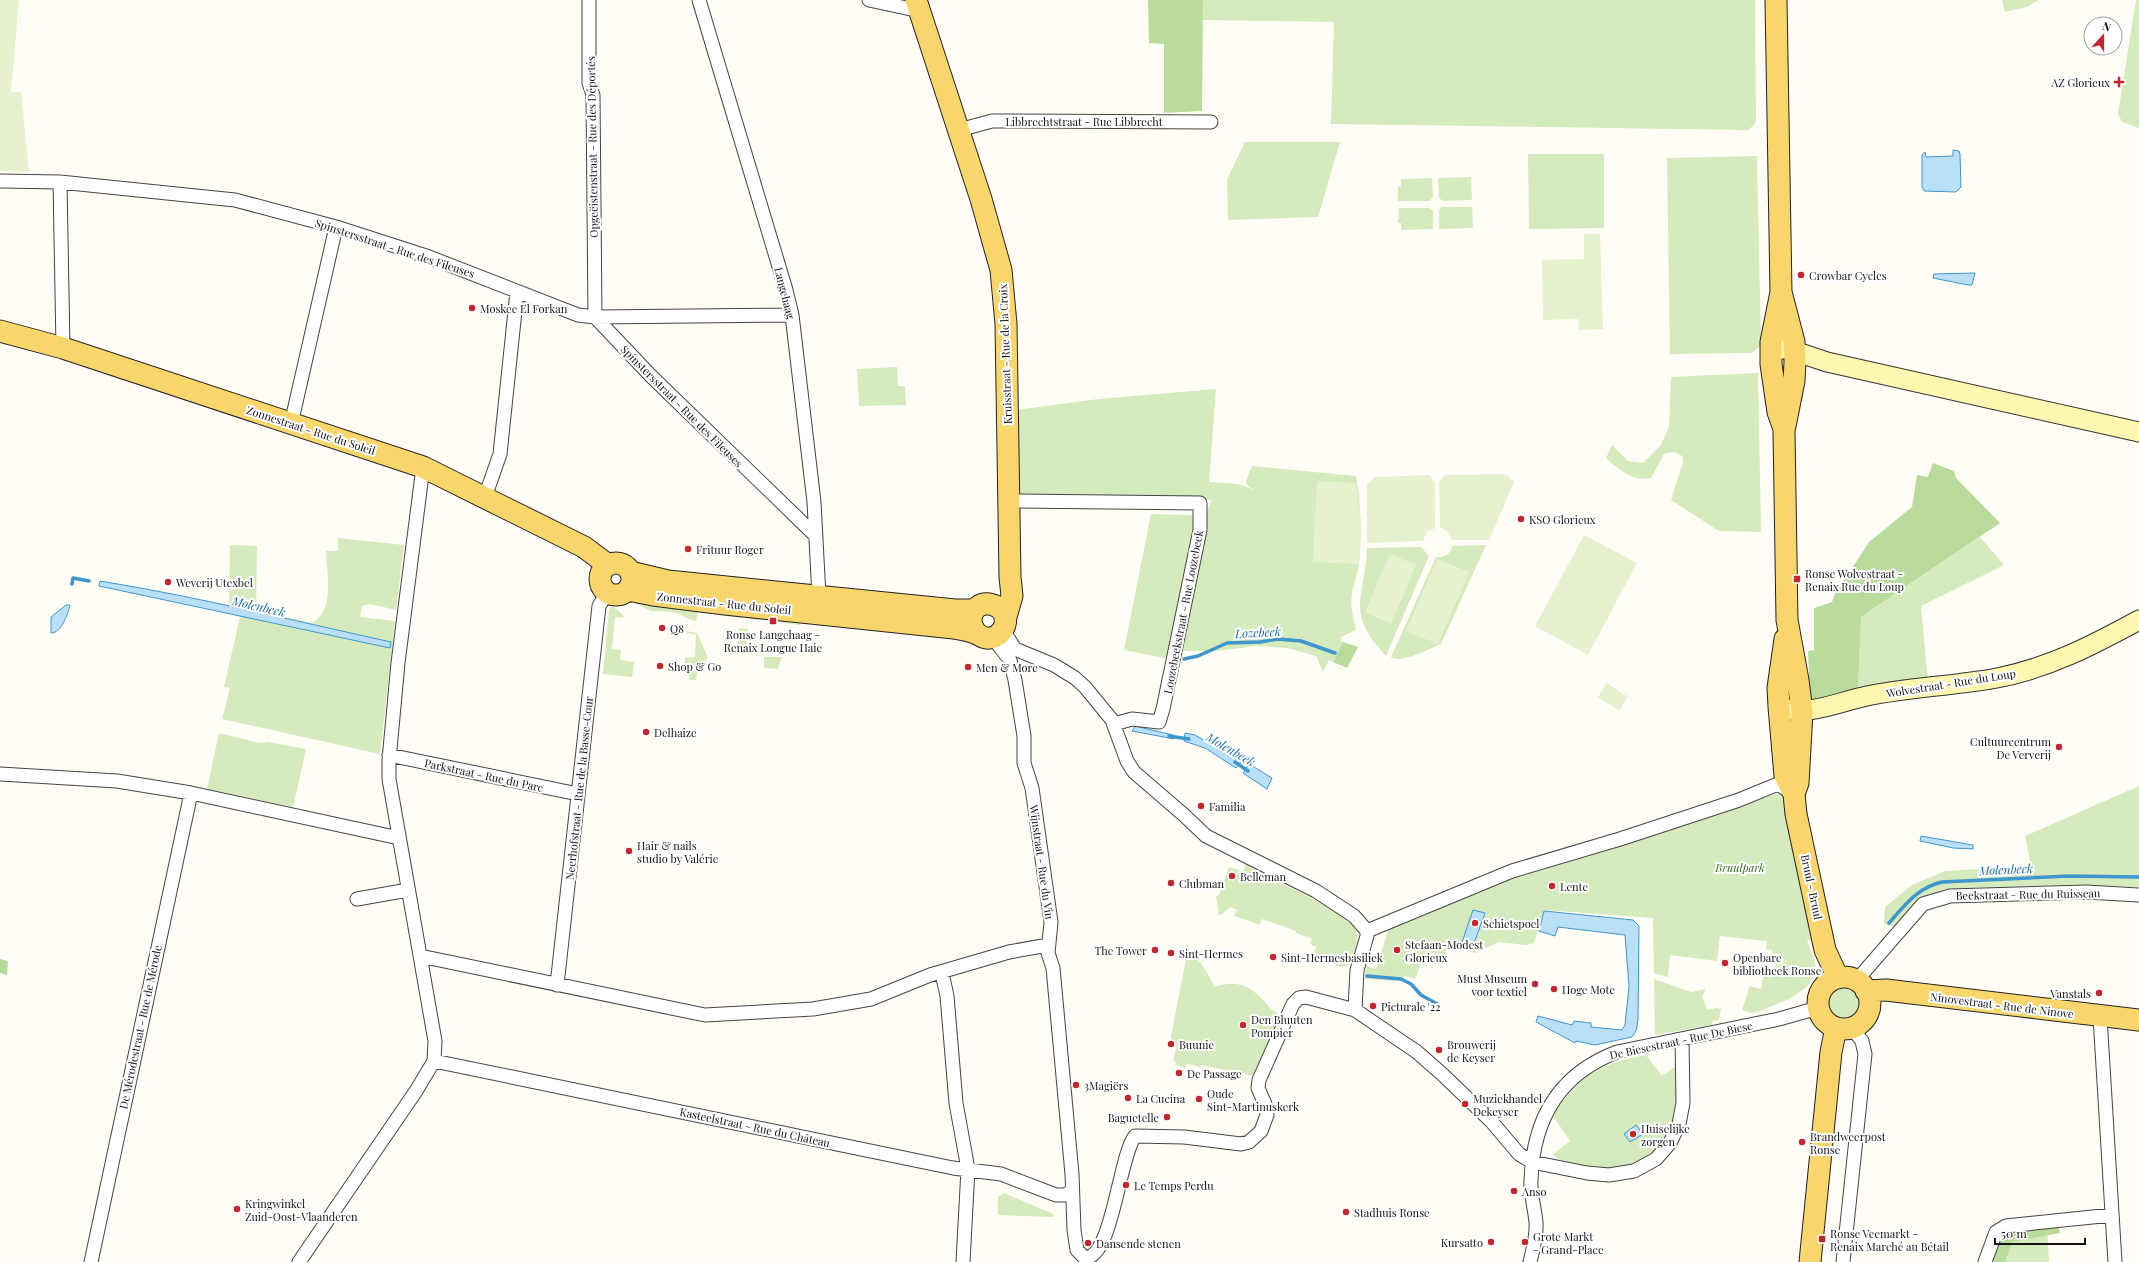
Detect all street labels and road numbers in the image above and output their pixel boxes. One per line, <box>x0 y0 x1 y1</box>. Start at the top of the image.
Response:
street label: Opgeëistenstraat - Rue des Déportés <box>583 56 601 238</box>
street label: Libbrechtstraat - Rue Libbrecht <box>1005 114 1163 129</box>
street label: Spinstersstraat - Rue des Fileuses <box>313 215 477 281</box>
street label: Langehaag <box>771 266 799 321</box>
street label: Kruisstraat - Rue de la Croix <box>995 283 1015 425</box>
street label: Spinstersstraat - Rue des Fileuses <box>618 342 746 470</box>
street label: Zonnestraat - Rue du Soleil <box>245 402 377 458</box>
street label: Loozebeekstraat - Rue Loozebeek <box>1160 529 1206 695</box>
street label: Zonnestraat - Rue du Soleil <box>656 589 792 617</box>
street label: Wolvestraat - Rue du Loup <box>1884 665 2017 701</box>
street label: Neerhofstraat - Rue de la Basse-Cour <box>562 695 596 880</box>
street label: Parkstraat - Rue du Parc <box>423 755 545 795</box>
street label: Wijnstraat - Rue du Vin <box>1026 803 1057 920</box>
street label: Bruul - Bruul <box>1798 853 1826 921</box>
street label: Beekstraat - Rue du Ruisseau <box>1956 885 2101 903</box>
street label: De Mérodestraat - Rue de Mérode <box>115 943 165 1110</box>
street label: Ninovestraat - Rue de Ninove <box>1929 989 2075 1021</box>
street label: De Biesestraat - Rue De Biese <box>1608 1017 1754 1062</box>
street label: Kasteelstraat - Rue du Château <box>678 1104 832 1150</box>

